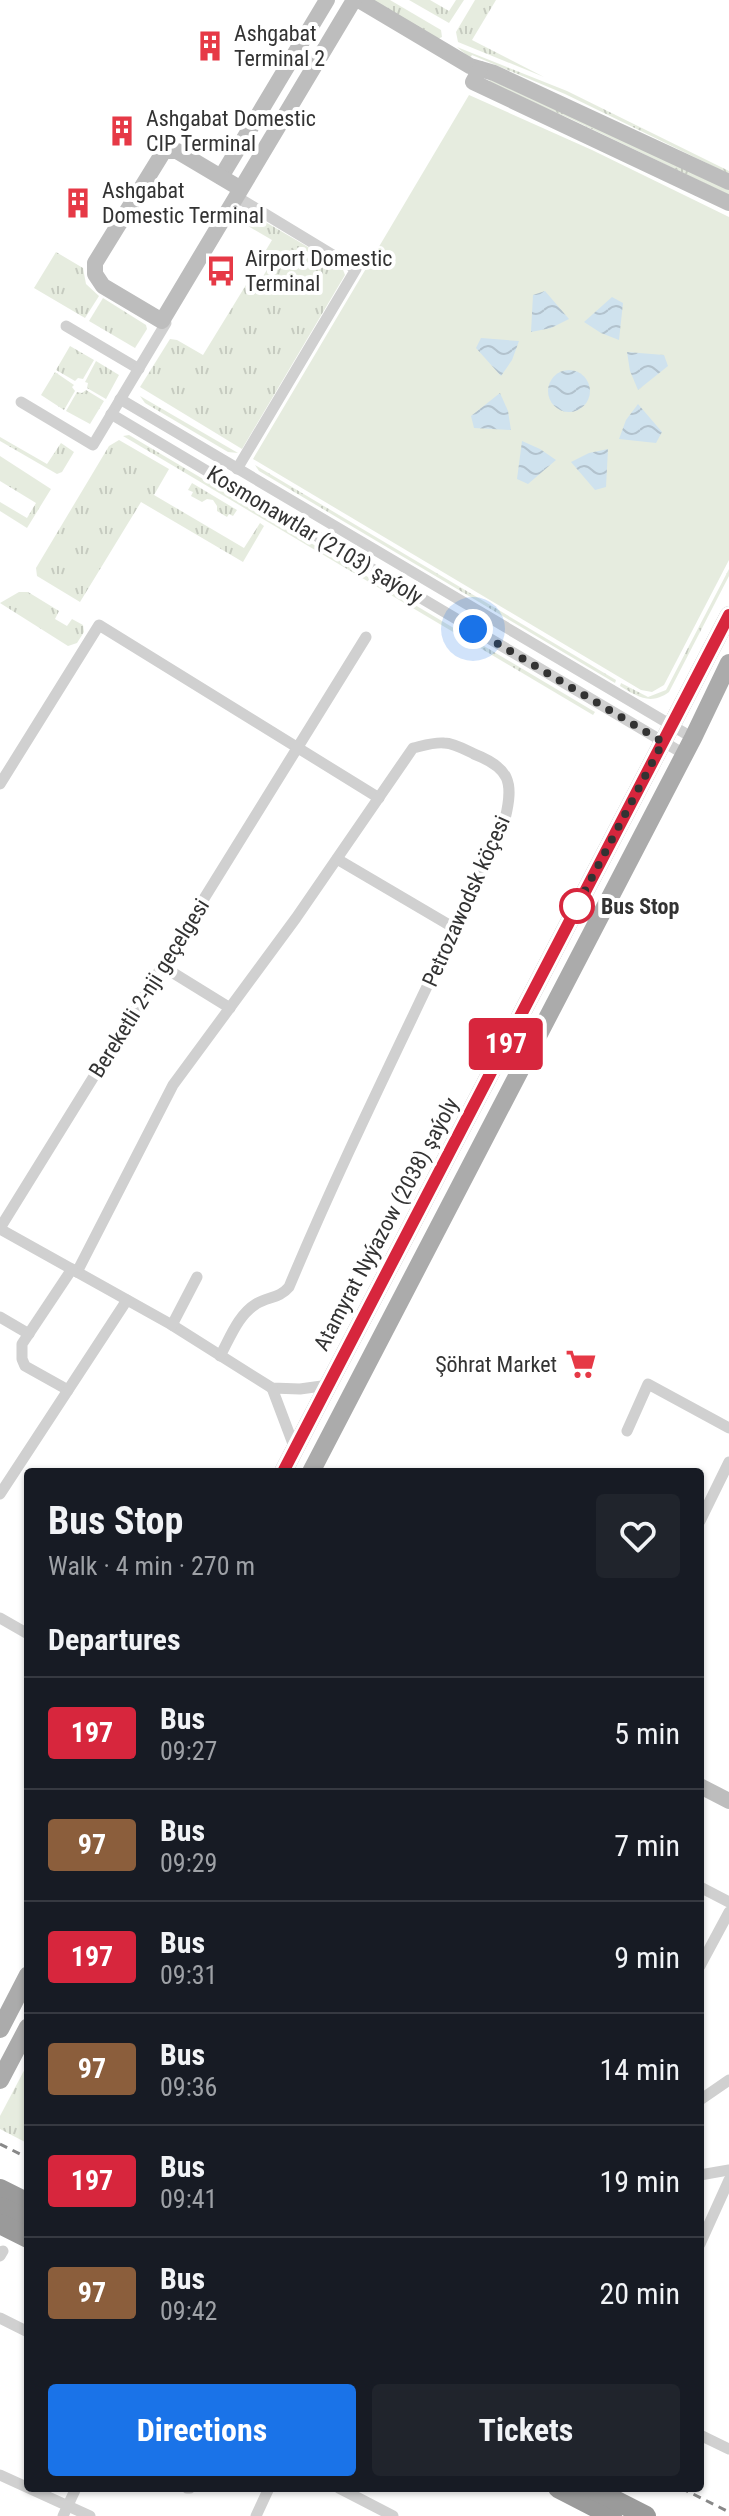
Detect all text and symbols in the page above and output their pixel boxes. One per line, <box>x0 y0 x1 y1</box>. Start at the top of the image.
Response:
place label: Ashgabat Terminal 2 <box>234 21 325 71</box>
building icon: Ashgabat Terminal 2 <box>193 29 227 63</box>
place label: Ashgabat Domestic CIP Terminal <box>146 106 316 156</box>
building icon: Ashgabat Domestic CIP Terminal <box>105 114 139 148</box>
place label: Ashgabat Domestic Terminal <box>102 178 264 228</box>
building icon: Ashgabat Domestic Terminal <box>61 186 95 220</box>
place label: Airport Domestic Terminal <box>245 246 392 296</box>
bus stop icon: Airport Domestic Terminal <box>204 254 238 288</box>
street label: Kosmonawtlar (2103) şaýoly <box>202 461 427 610</box>
your location <box>453 609 493 649</box>
street label: Petrozawodsk köçesi <box>417 812 515 990</box>
marker: Bus Stop <box>560 889 594 923</box>
street label: Bereketli 2-nji geçelgesi <box>84 894 214 1082</box>
place label: Bus Stop <box>601 894 679 919</box>
line badge: 197 <box>460 1018 552 1070</box>
text: 197 <box>485 1027 527 1060</box>
street label: Atamyrat Nyýazow (2038) şaýoly <box>309 1093 464 1355</box>
supermarket icon: Şöhrat Market <box>564 1347 598 1381</box>
place label: Şöhrat Market <box>435 1352 557 1377</box>
button: heart <box>596 1494 680 1578</box>
text: Bus Stop <box>48 1499 183 1543</box>
text: Walk · 4 min · 270 m <box>48 1551 255 1581</box>
text: Departures <box>48 1622 181 1657</box>
text: Bus <box>160 1701 205 1736</box>
text: 197 <box>71 1716 113 1749</box>
text: 5 min <box>614 1716 680 1751</box>
text: 09:27 <box>160 1736 217 1766</box>
text: Bus <box>160 1813 205 1848</box>
text: 97 <box>78 1828 106 1861</box>
text: 7 min <box>614 1828 680 1863</box>
text: 09:29 <box>160 1848 217 1878</box>
text: Bus <box>160 1925 205 1960</box>
text: 197 <box>71 1940 113 1973</box>
text: 9 min <box>614 1940 680 1975</box>
text: 09:31 <box>160 1960 217 1990</box>
text: Bus <box>160 2037 205 2072</box>
text: 97 <box>78 2052 106 2085</box>
text: 14 min <box>599 2052 680 2087</box>
text: 09:36 <box>160 2072 217 2102</box>
text: Bus <box>160 2149 205 2184</box>
text: 197 <box>71 2164 113 2197</box>
text: 19 min <box>599 2164 680 2199</box>
text: 09:41 <box>160 2184 217 2214</box>
text: Bus <box>160 2261 205 2296</box>
text: 97 <box>78 2276 106 2309</box>
text: 20 min <box>599 2276 680 2311</box>
text: 09:42 <box>160 2296 217 2326</box>
button: Directions <box>48 2384 356 2476</box>
button: Tickets <box>372 2384 680 2476</box>

